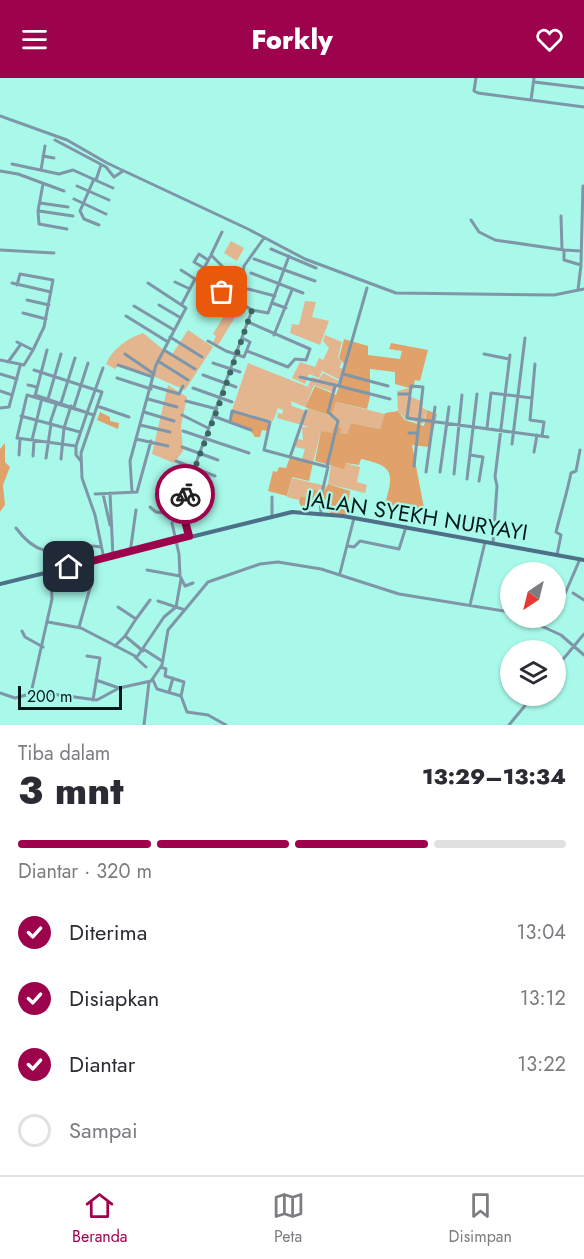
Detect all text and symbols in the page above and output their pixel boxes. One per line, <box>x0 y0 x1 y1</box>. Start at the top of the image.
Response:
text: Forkly <box>251 20 333 59</box>
icon: menu <box>18 23 51 56</box>
icon: heart <box>533 23 566 56</box>
pin <box>196 266 247 317</box>
icon: bag <box>205 275 238 308</box>
courier <box>155 464 215 524</box>
icon: bike <box>169 478 202 511</box>
street label: JALAN SYEKH NURYAYI <box>301 481 530 548</box>
pin <box>43 541 94 592</box>
icon: home <box>52 550 85 583</box>
north arrow <box>500 562 566 628</box>
map controls <box>500 562 566 706</box>
button: layers <box>500 640 566 706</box>
scale bar <box>18 683 122 710</box>
text: 200 m <box>27 685 73 708</box>
text: Tiba dalam <box>18 739 110 768</box>
text: 13:29–13:34 <box>422 760 566 792</box>
text: 3 mnt <box>18 762 124 819</box>
text: Diantar · 320 m <box>18 857 152 886</box>
icon: check <box>18 916 51 949</box>
text: Diterima <box>69 916 147 948</box>
text: 13:04 <box>516 918 566 947</box>
icon: check <box>18 982 51 1015</box>
text: Disiapkan <box>69 982 159 1014</box>
text: 13:12 <box>520 984 566 1013</box>
icon: check <box>18 1048 51 1081</box>
text: Diantar <box>69 1048 135 1080</box>
text: 13:22 <box>517 1050 566 1079</box>
text: Sampai <box>69 1114 138 1146</box>
tab: Beranda <box>72 1189 128 1248</box>
tab: Peta <box>272 1189 305 1248</box>
tab: Disimpan <box>449 1189 512 1248</box>

